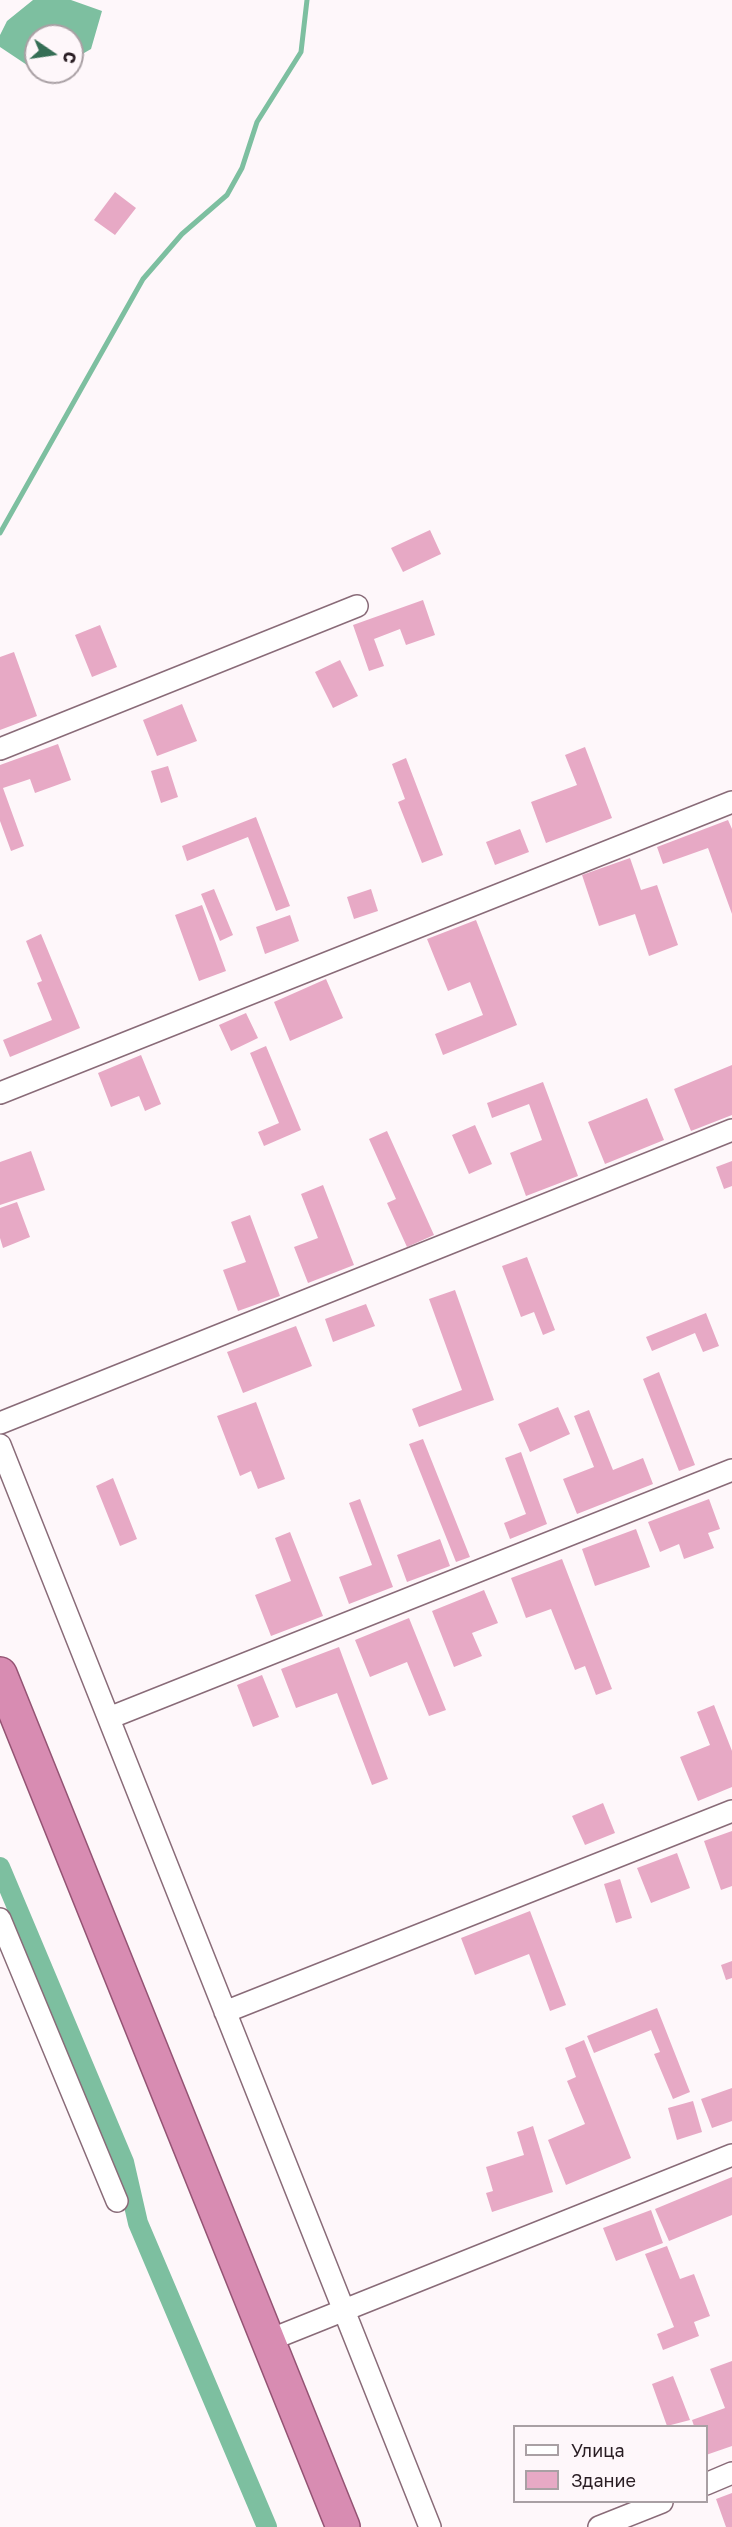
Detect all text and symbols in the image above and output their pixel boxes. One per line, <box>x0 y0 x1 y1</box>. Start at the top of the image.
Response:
north arrow <box>24 24 84 84</box>
text: С <box>59 50 81 65</box>
legend <box>513 2425 708 2503</box>
text: Улица <box>571 2439 625 2461</box>
text: Здание <box>571 2469 636 2491</box>

